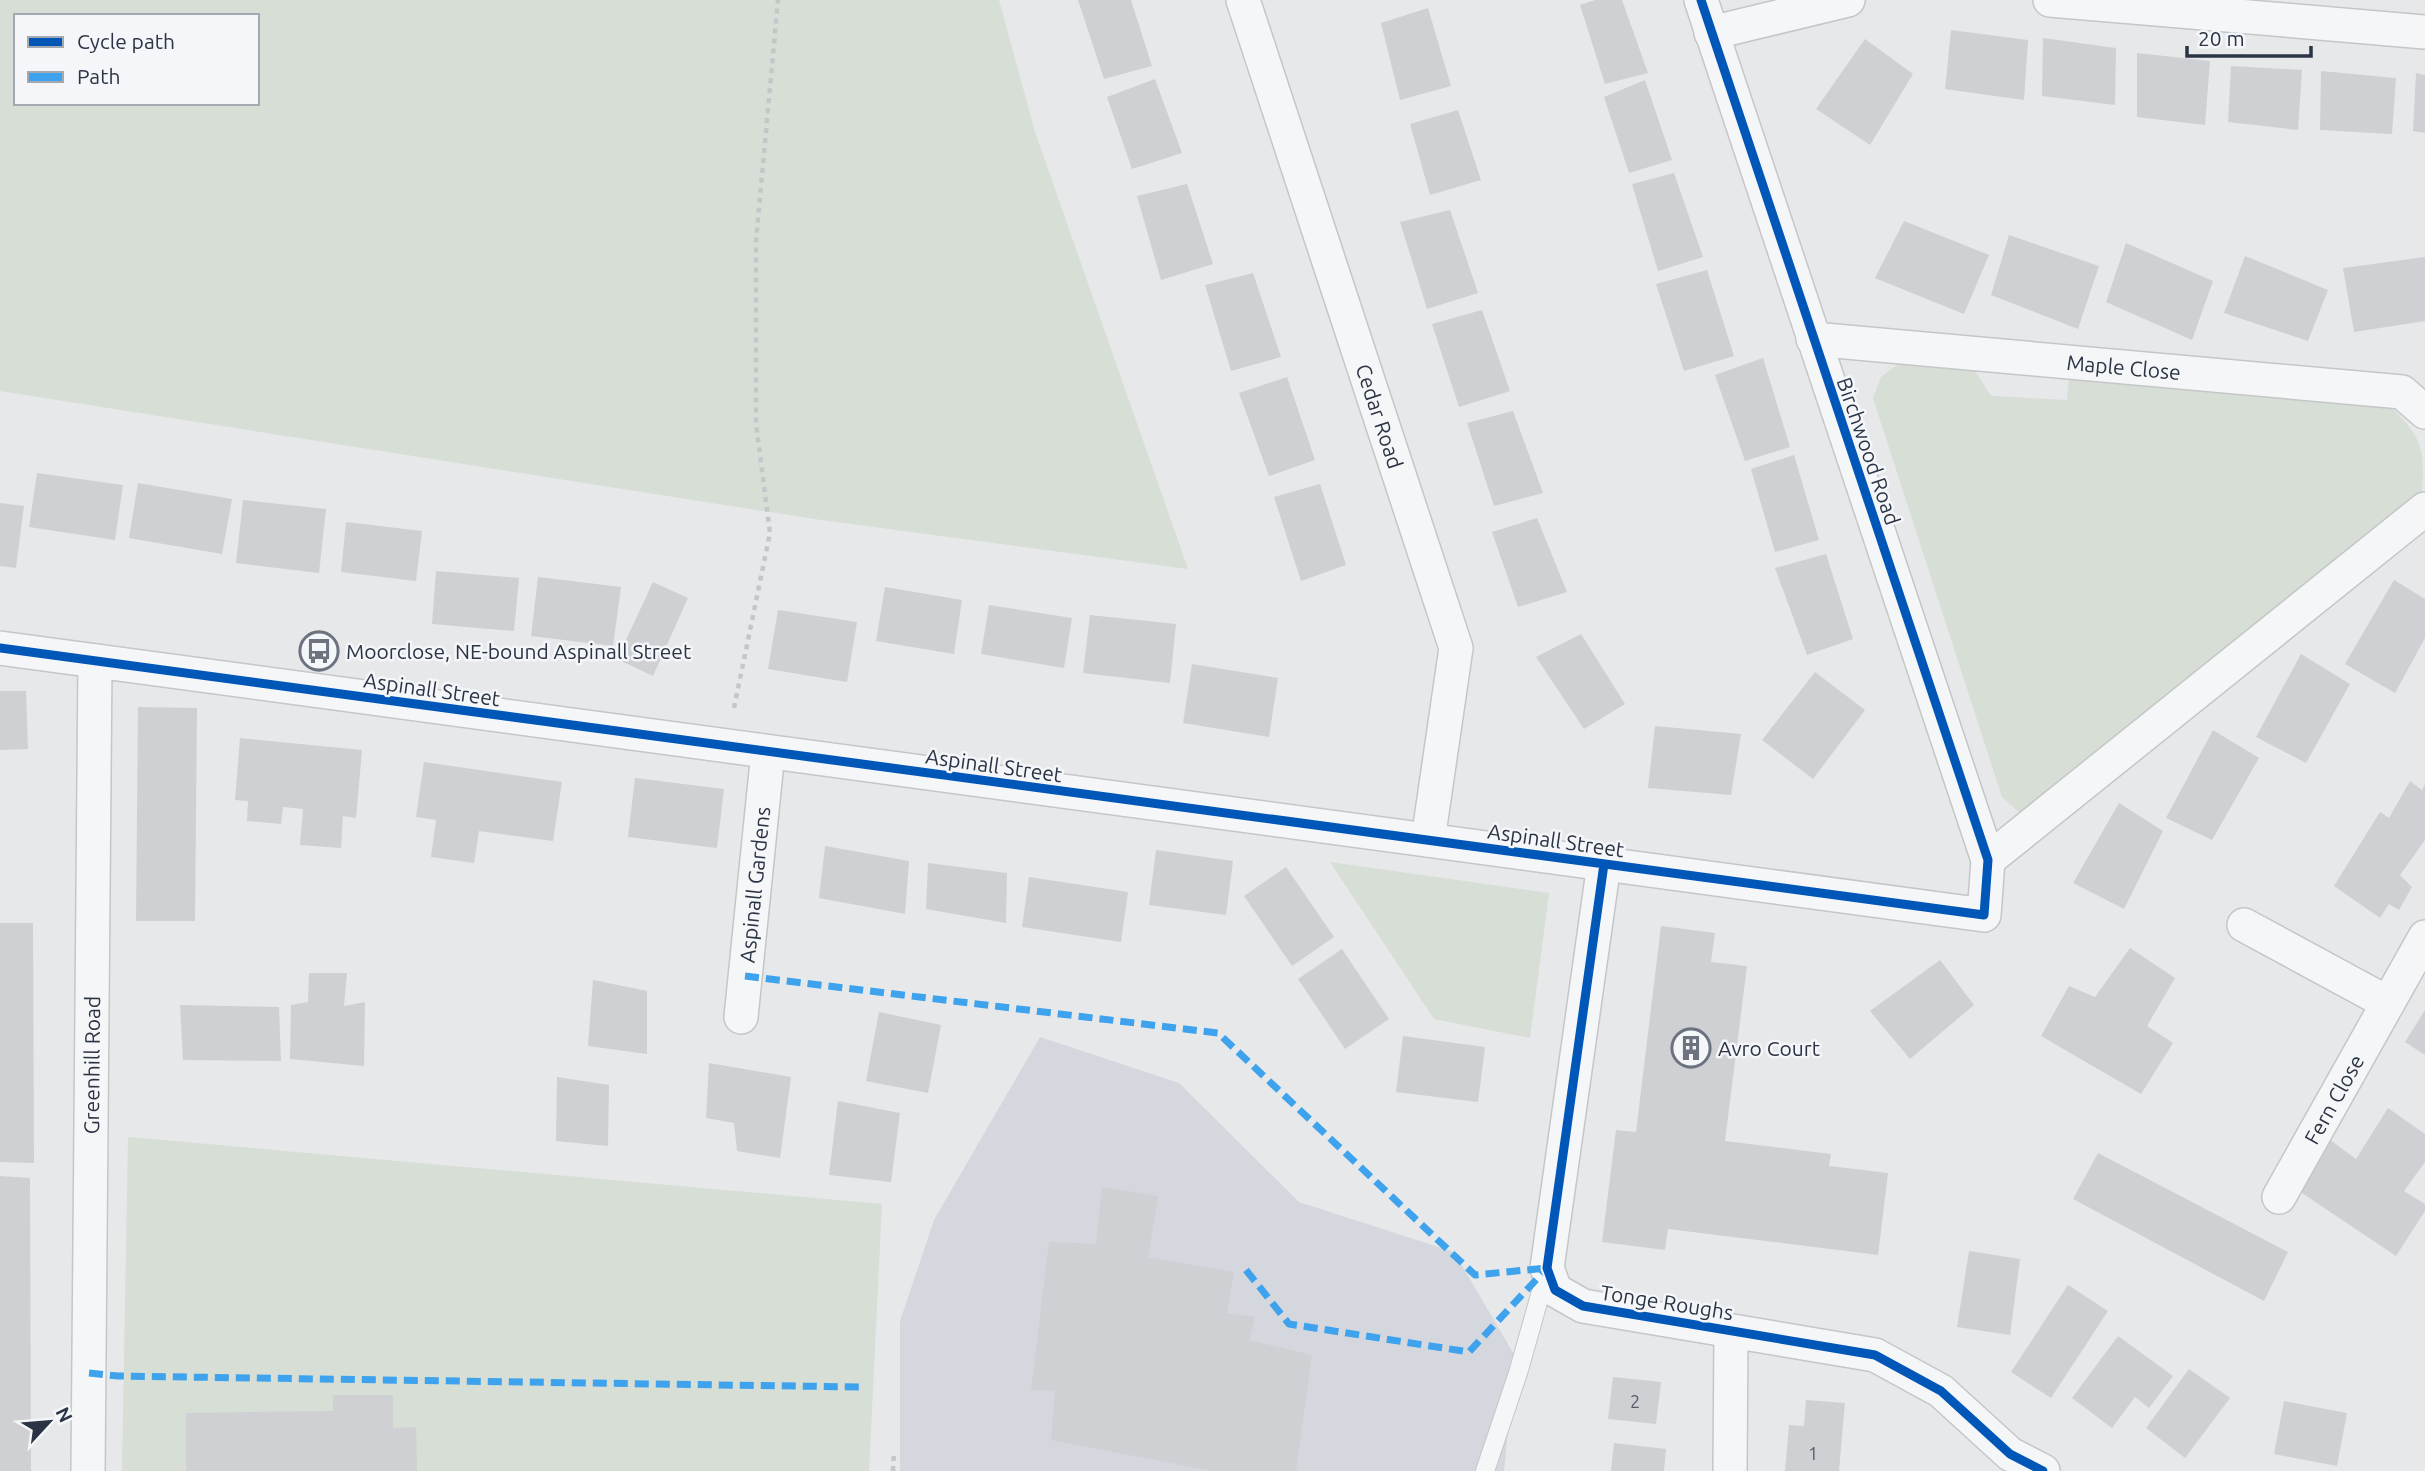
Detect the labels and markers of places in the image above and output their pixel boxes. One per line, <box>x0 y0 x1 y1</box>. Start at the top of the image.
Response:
bus stop icon: Moorclose, NE-bound Aspinall Street <box>298 630 340 672</box>
place label: Moorclose, NE-bound Aspinall Street <box>346 639 691 663</box>
building icon: Avro Court <box>1670 1027 1712 1069</box>
place label: Avro Court <box>1718 1036 1820 1060</box>

